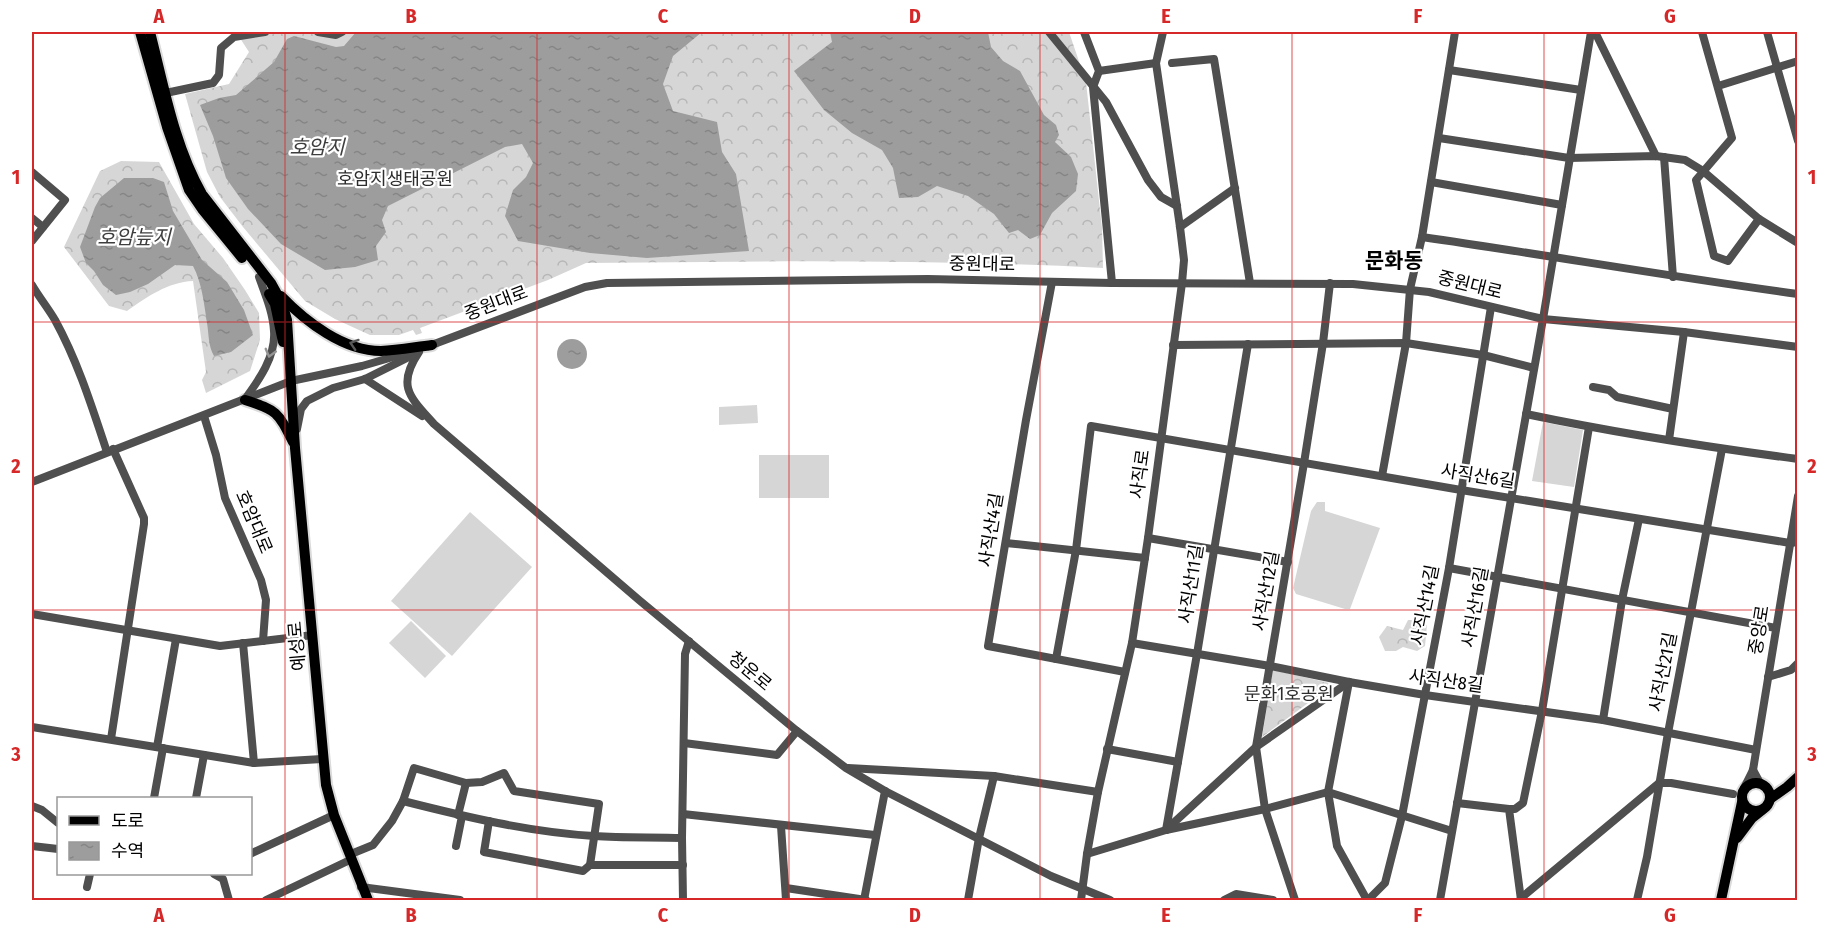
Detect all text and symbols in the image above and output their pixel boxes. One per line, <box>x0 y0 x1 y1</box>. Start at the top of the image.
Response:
text: A <box>153 4 166 28</box>
text: B <box>405 4 417 28</box>
text: C <box>658 4 669 28</box>
text: D <box>909 4 921 28</box>
text: E <box>1161 4 1171 28</box>
text: F <box>1414 4 1423 28</box>
text: G <box>1664 4 1676 28</box>
water label: 호암지 <box>289 135 346 159</box>
text: 1 <box>12 165 20 189</box>
text: 1 <box>1808 165 1816 189</box>
park label: 호암지생태공원 <box>337 168 453 190</box>
water label: 호암늪지 <box>97 225 172 249</box>
district label: 문화동 <box>1365 248 1423 274</box>
street label: 중원대로 <box>949 252 1015 276</box>
street label: 중원대로 <box>1435 266 1505 304</box>
street label: 중원대로 <box>461 281 531 325</box>
one-way arrow <box>349 339 360 352</box>
one-way arrow <box>264 348 277 358</box>
street label: 사직로 <box>1126 448 1154 500</box>
text: 2 <box>10 454 21 478</box>
text: 2 <box>1806 454 1817 478</box>
street label: 사직산6길 <box>1439 459 1517 493</box>
street label: 호암대로 <box>231 487 277 557</box>
street label: 사직산4길 <box>974 491 1008 569</box>
street label: 사직산11길 <box>1174 543 1208 625</box>
street label: 사직산12길 <box>1248 549 1284 633</box>
street label: 사직산14길 <box>1406 563 1444 647</box>
street label: 사직산16길 <box>1457 565 1493 649</box>
street label: 중앙로 <box>1744 604 1774 656</box>
street label: 예성로 <box>284 620 310 672</box>
street label: 사직산21길 <box>1644 630 1682 714</box>
street label: 청운로 <box>724 647 776 695</box>
street label: 사직산8길 <box>1407 665 1485 697</box>
park label: 문화1호공원 <box>1244 683 1334 705</box>
text: 3 <box>10 742 21 766</box>
text: 3 <box>1806 742 1817 766</box>
legend <box>57 797 252 875</box>
text: 도로 <box>111 810 144 832</box>
text: 수역 <box>111 840 144 862</box>
text: A <box>153 903 166 927</box>
text: B <box>405 903 417 927</box>
text: C <box>658 903 669 927</box>
text: D <box>909 903 921 927</box>
text: E <box>1161 903 1171 927</box>
text: F <box>1414 903 1423 927</box>
text: G <box>1664 903 1676 927</box>

